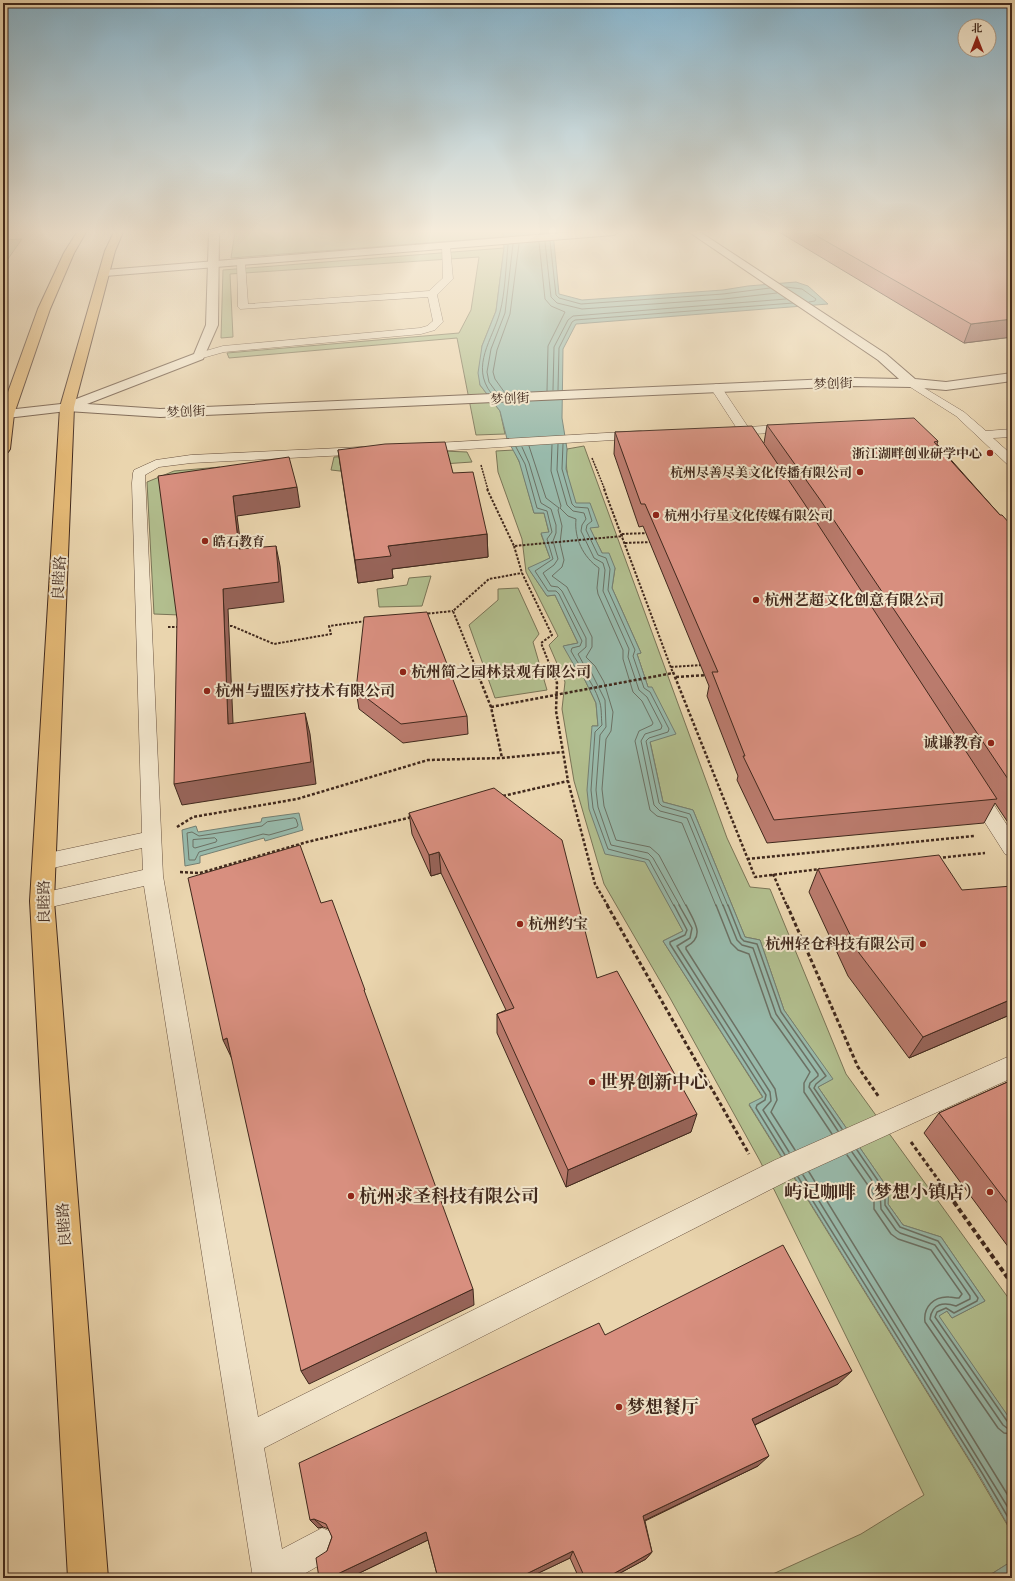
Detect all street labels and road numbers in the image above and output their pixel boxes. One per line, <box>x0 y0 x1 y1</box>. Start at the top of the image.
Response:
street label: 梦创街 <box>813 375 853 395</box>
street label: 梦创街 <box>490 390 530 410</box>
street label: 梦创街 <box>166 403 206 423</box>
street label: 良睦路 <box>49 555 72 601</box>
street label: 良睦路 <box>35 879 56 925</box>
street label: 良睦路 <box>53 1202 78 1248</box>

